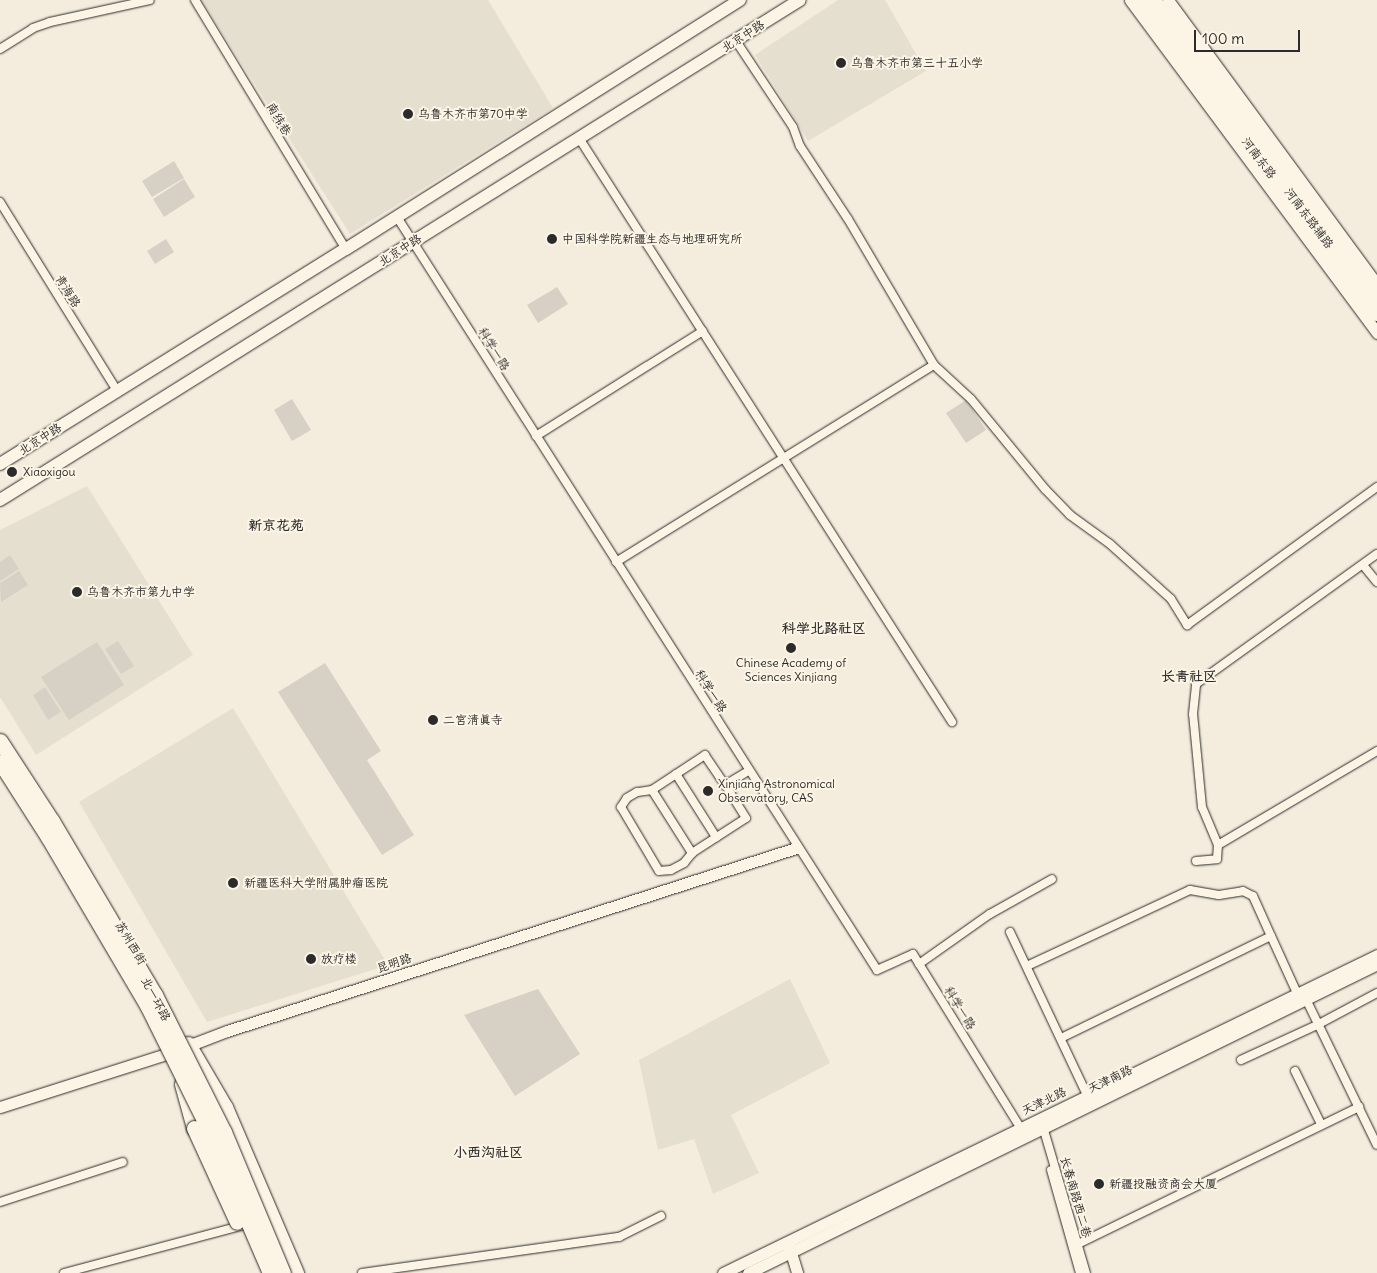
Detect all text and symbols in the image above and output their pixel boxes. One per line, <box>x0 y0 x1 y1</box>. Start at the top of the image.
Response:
street label: 北京中路 <box>719 17 767 55</box>
scale bar <box>1197 20 1303 52</box>
text: 100 m <box>1202 29 1244 48</box>
place label: 乌鲁木齐市第三十五小学 <box>851 56 983 70</box>
marker: 乌鲁木齐市第三十五小学 <box>835 57 847 69</box>
street label: 南纬巷 <box>264 100 294 138</box>
place label: 乌鲁木齐市第70中学 <box>418 107 528 121</box>
marker: 乌鲁木齐市第70中学 <box>402 108 414 120</box>
street label: 河南东路 <box>1239 134 1279 182</box>
street label: 河南东路辅路 <box>1282 185 1336 251</box>
street label: 北京中路 <box>376 231 424 269</box>
place label: 中国科学院新疆生态与地理研究所 <box>562 232 742 246</box>
marker: 中国科学院新疆生态与地理研究所 <box>546 233 558 245</box>
street label: 青海路 <box>52 272 84 310</box>
street label: 科学一路 <box>475 325 513 373</box>
street label: 北京中路 <box>16 420 64 458</box>
marker: Xiaoxigou <box>5 465 19 479</box>
place label: Xiaoxigou <box>23 465 76 479</box>
district label: 新京花苑 <box>248 517 304 533</box>
place label: 乌鲁木齐市第九中学 <box>87 585 195 599</box>
marker: 乌鲁木齐市第九中学 <box>71 586 83 598</box>
district label: 科学北路社区 <box>782 620 866 636</box>
marker: Chinese Academy of Sciences Xinjiang <box>785 642 797 654</box>
place label: Chinese Academy of Sciences Xinjiang <box>736 656 846 684</box>
street label: 科学一路 <box>692 667 730 715</box>
district label: 长青社区 <box>1161 668 1217 684</box>
place label: 二宫清真寺 <box>443 713 503 727</box>
marker: 二宫清真寺 <box>427 714 439 726</box>
place label: Xinjiang Astronomical Observatory, CAS <box>718 777 835 805</box>
marker: Xinjiang Astronomical Observatory, CAS <box>702 785 714 797</box>
marker: 新疆医科大学附属肿瘤医院 <box>226 876 240 890</box>
place label: 新疆医科大学附属肿瘤医院 <box>244 876 388 890</box>
street label: 苏州西街 <box>112 919 150 967</box>
street label: 昆明路 <box>375 951 413 975</box>
place label: 放疗楼 <box>321 952 357 966</box>
marker: 放疗楼 <box>305 953 317 965</box>
street label: 北一环路 <box>138 974 174 1024</box>
street label: 科学一路 <box>941 984 979 1032</box>
street label: 天津南路 <box>1085 1062 1135 1096</box>
street label: 天津北路 <box>1019 1084 1069 1118</box>
district label: 小西沟社区 <box>453 1144 523 1160</box>
street label: 长春南路西二巷 <box>1058 1155 1094 1239</box>
place label: 新疆投融资商会大厦 <box>1109 1177 1217 1191</box>
marker: 新疆投融资商会大厦 <box>1093 1178 1105 1190</box>

